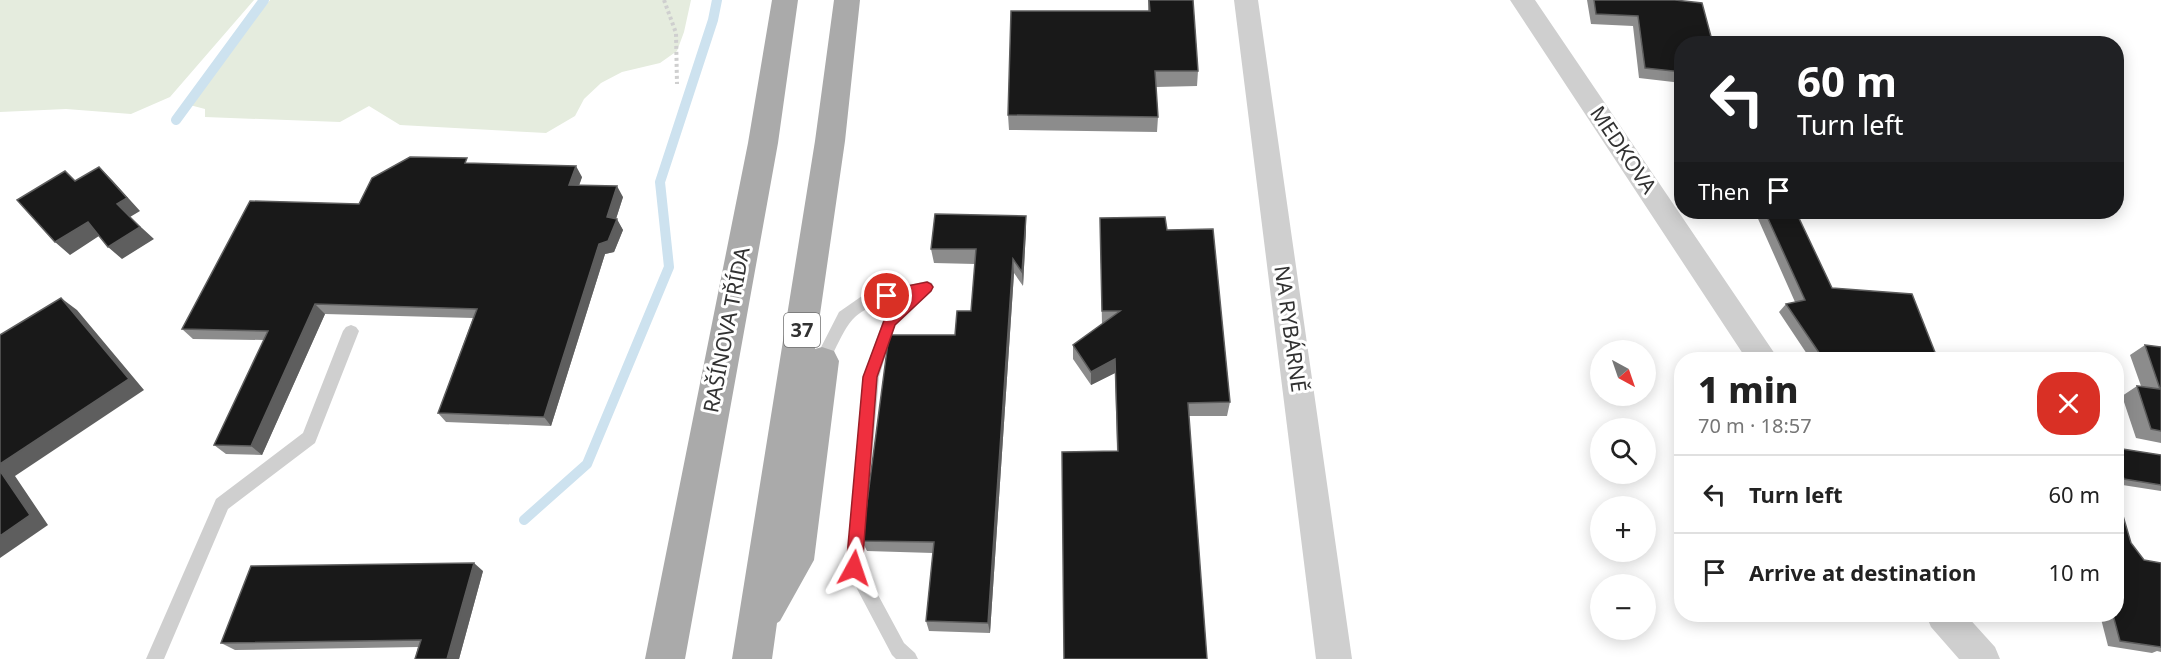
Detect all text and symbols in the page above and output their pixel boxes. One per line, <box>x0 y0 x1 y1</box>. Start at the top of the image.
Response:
text: 60 m <box>1797 52 1897 109</box>
icon: left <box>1698 60 1776 138</box>
street label: MEDKOVA <box>1584 100 1664 199</box>
text: Turn left <box>1797 106 1903 143</box>
icon: arrive <box>1762 174 1795 207</box>
text: Then <box>1698 176 1750 206</box>
street label: RAŠÍNOVA TŘÍDA <box>696 244 756 415</box>
street label: NA RYBÁRNĚ <box>1268 264 1314 394</box>
pin <box>861 270 912 321</box>
icon: arrive <box>870 279 903 312</box>
road number: 37 <box>784 313 820 347</box>
north arrow <box>1590 340 1656 406</box>
map controls <box>1590 340 1656 640</box>
text: 1 min <box>1698 365 1799 414</box>
button: close <box>2037 372 2100 435</box>
text: 70 m · 18:57 <box>1698 412 1812 439</box>
button: search <box>1590 418 1656 484</box>
icon: left <box>1698 478 1731 511</box>
text: Turn left <box>1749 479 1843 509</box>
text: 60 m <box>2049 479 2100 509</box>
button: + <box>1590 496 1656 562</box>
position arrow <box>822 536 886 600</box>
icon: arrive <box>1698 556 1731 589</box>
text: Arrive at destination <box>1749 557 1976 587</box>
text: 10 m <box>2049 557 2100 587</box>
button: − <box>1590 574 1656 640</box>

